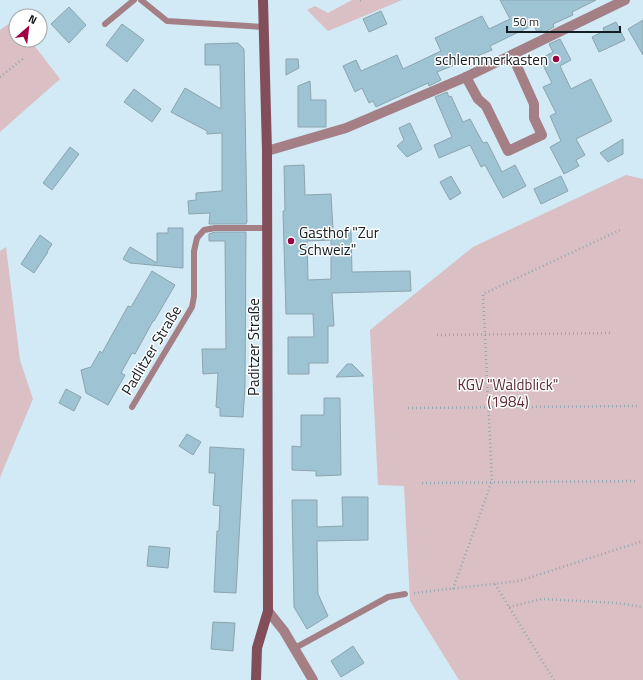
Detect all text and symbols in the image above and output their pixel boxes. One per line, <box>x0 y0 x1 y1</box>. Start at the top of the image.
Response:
north arrow <box>8 8 48 48</box>
scale bar <box>507 8 620 34</box>
text: N <box>26 10 40 28</box>
text: 50 m <box>513 12 539 31</box>
place label: schlemmerkasten <box>435 48 548 71</box>
marker: schlemmerkasten <box>551 54 561 64</box>
place label: Gasthof "Zur Schweiz" <box>299 221 379 261</box>
marker: Gasthof "Zur Schweiz" <box>286 236 296 246</box>
street label: Paditzer Straße <box>242 298 265 396</box>
street label: Padlitzer Straße <box>115 301 187 399</box>
park label: KGV "Waldblick" (1984) <box>458 373 558 413</box>

